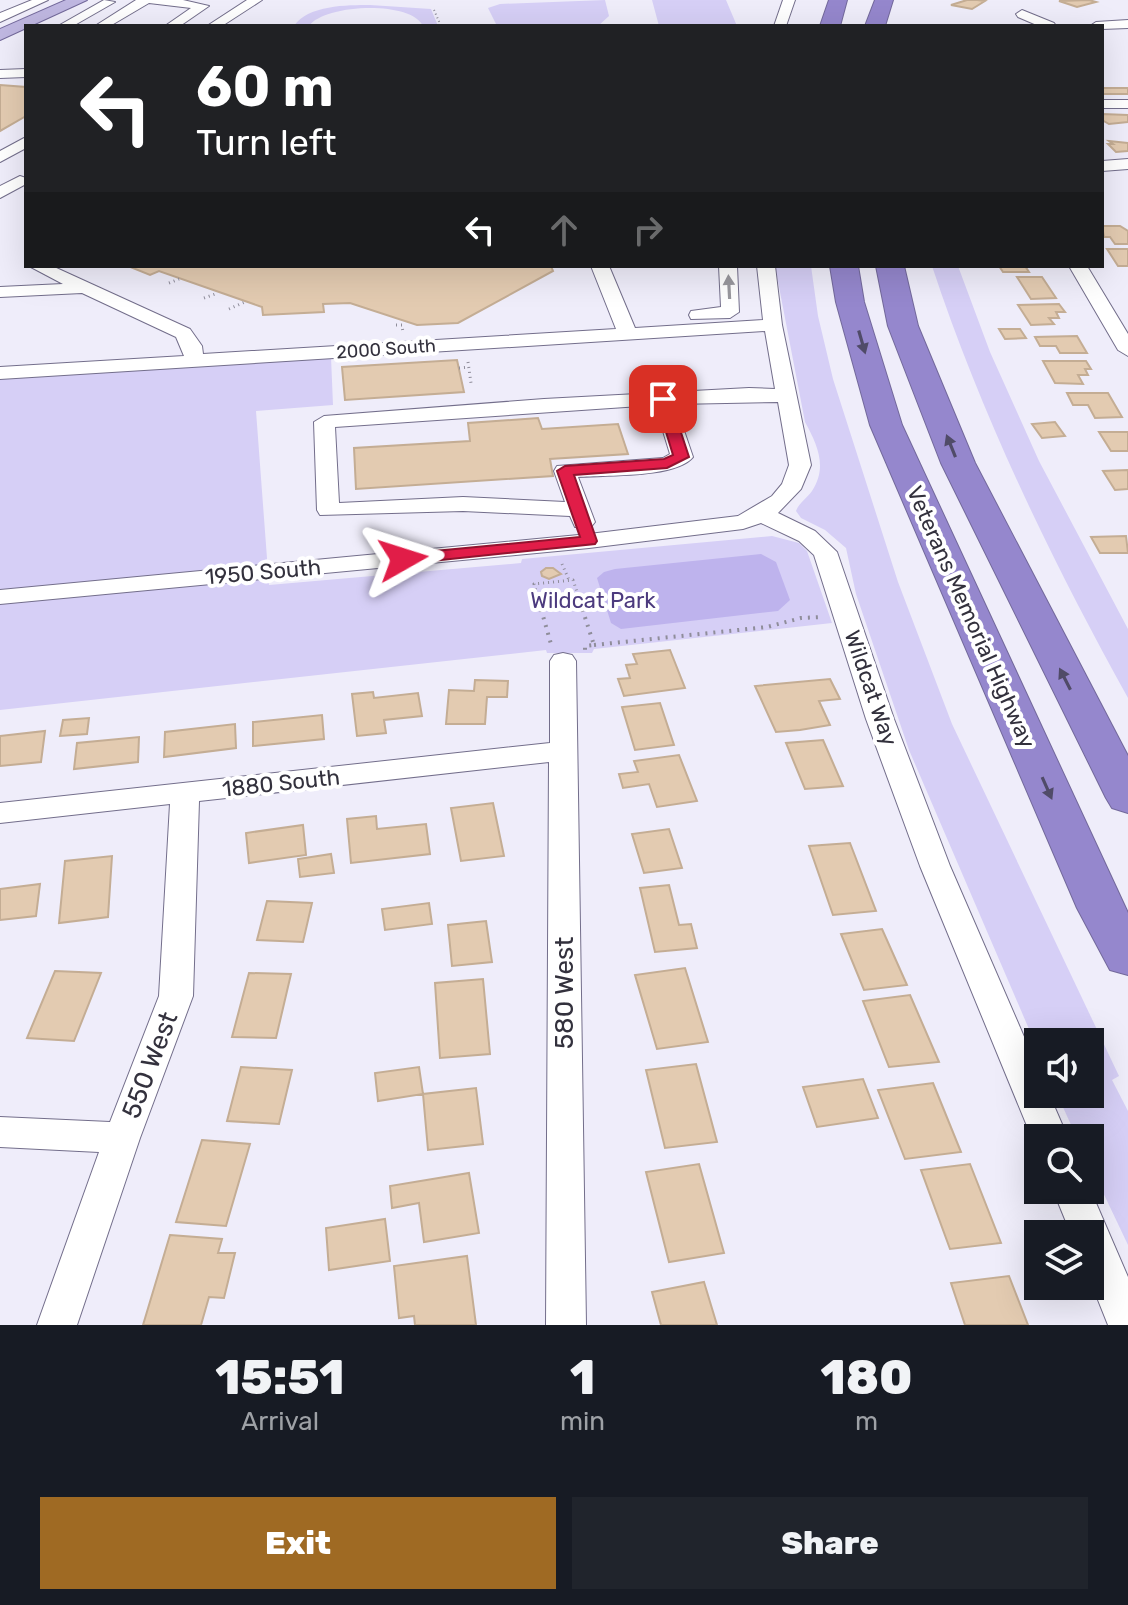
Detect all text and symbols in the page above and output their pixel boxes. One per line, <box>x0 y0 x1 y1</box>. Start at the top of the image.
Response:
text: 60 m <box>196 54 334 120</box>
icon: left <box>64 56 168 160</box>
text: Turn left <box>196 121 337 164</box>
icon: left <box>458 208 502 252</box>
icon: ahead <box>542 208 586 252</box>
icon: right <box>626 208 670 252</box>
one-way arrow <box>722 274 735 299</box>
one-way arrow <box>856 330 869 354</box>
street label: 2000 South <box>336 335 436 363</box>
pin <box>629 365 697 433</box>
icon: arrive <box>641 377 685 421</box>
one-way arrow <box>944 434 957 458</box>
street label: Veterans Memorial Highway <box>901 482 1041 752</box>
position arrow <box>361 517 445 601</box>
street label: 1950 South <box>204 553 322 591</box>
park label: Wildcat Park <box>530 587 656 614</box>
street label: Wildcat Way <box>839 627 903 749</box>
one-way arrow <box>1059 668 1072 691</box>
street label: 1880 South <box>221 763 341 803</box>
one-way arrow <box>1040 777 1054 800</box>
street label: 580 West <box>549 937 580 1049</box>
street label: 550 West <box>116 1007 184 1123</box>
map controls <box>1024 1028 1104 1300</box>
button: sound <box>1024 1028 1104 1108</box>
button: search <box>1024 1124 1104 1204</box>
button: layers <box>1024 1220 1104 1300</box>
text: 15:51 <box>215 1349 345 1406</box>
text: 1 <box>570 1349 595 1406</box>
text: 180 <box>820 1349 913 1406</box>
text: Arrival <box>241 1406 319 1437</box>
text: min <box>560 1406 605 1437</box>
text: m <box>855 1406 878 1437</box>
button: Exit <box>40 1497 556 1589</box>
button: Share <box>572 1497 1088 1589</box>

